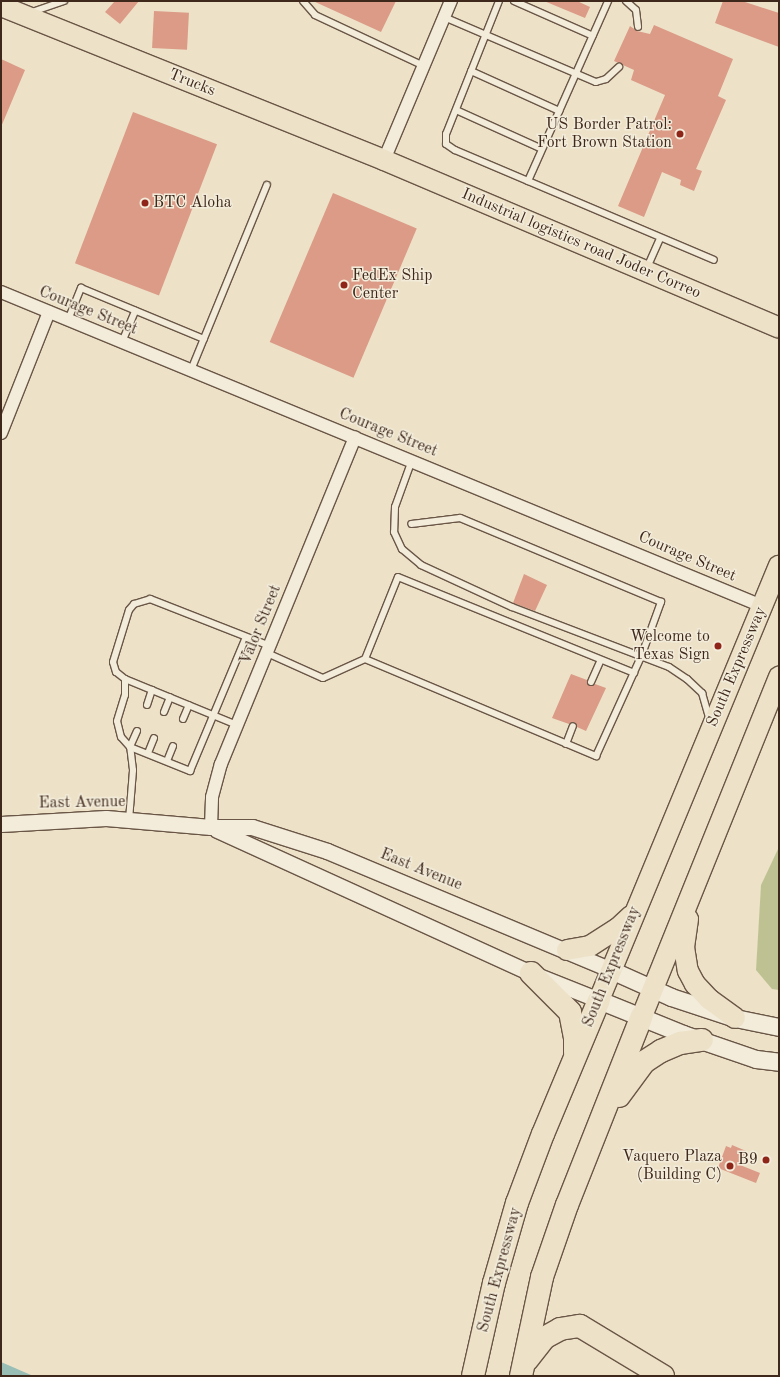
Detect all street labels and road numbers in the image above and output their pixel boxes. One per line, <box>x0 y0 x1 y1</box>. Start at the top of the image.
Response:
street label: Trucks <box>166 65 218 101</box>
street label: Industrial logistics road Joder Correo <box>458 185 704 303</box>
street label: Courage Street <box>36 283 140 339</box>
street label: Courage Street <box>336 405 440 461</box>
street label: Courage Street <box>635 528 739 586</box>
street label: Valor Street <box>236 582 286 668</box>
street label: South Expressway <box>703 604 771 730</box>
street label: East Avenue <box>38 793 126 813</box>
street label: East Avenue <box>377 845 465 895</box>
street label: South Expressway <box>579 904 645 1030</box>
street label: South Expressway <box>474 1205 526 1335</box>

